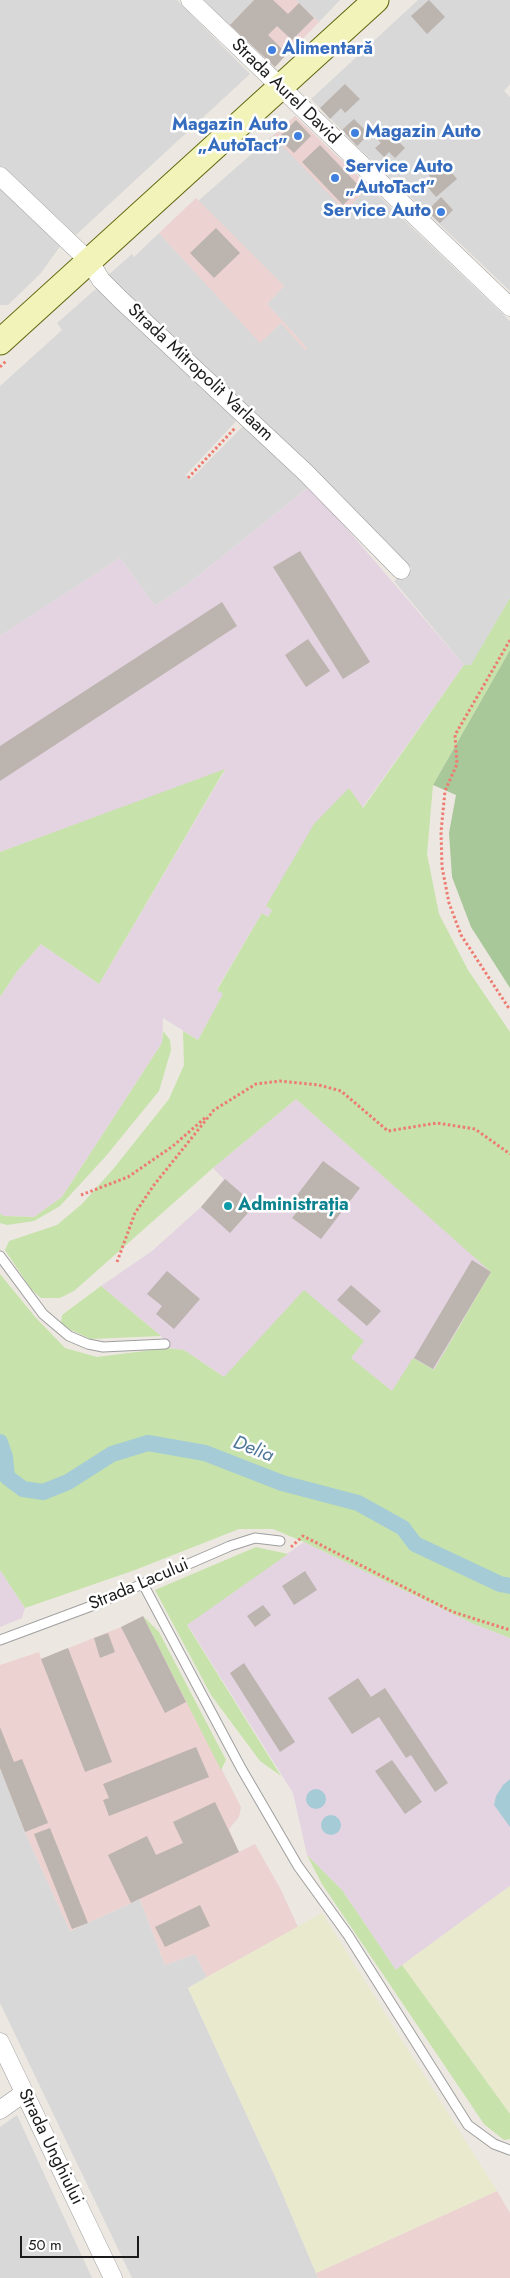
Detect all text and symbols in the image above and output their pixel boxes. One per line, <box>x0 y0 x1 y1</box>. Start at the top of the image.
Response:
street label: Strada Aurel David <box>226 35 344 149</box>
place label: Alimentară <box>282 39 373 61</box>
marker: Alimentară <box>266 44 278 56</box>
place label: Magazin Auto „AutoTact” <box>172 115 288 158</box>
place label: Magazin Auto <box>365 122 481 144</box>
marker: Magazin Auto <box>349 127 361 139</box>
marker: Magazin Auto „AutoTact” <box>292 130 304 142</box>
place label: Service Auto „AutoTact” <box>345 157 453 200</box>
marker: Service Auto „AutoTact” <box>329 172 341 184</box>
place label: Service Auto <box>323 201 431 223</box>
marker: Service Auto <box>435 206 447 218</box>
street label: Strada Mitropolit Varlaam <box>123 300 277 446</box>
place label: Administrația <box>238 1195 349 1217</box>
marker: Administrația <box>222 1200 234 1212</box>
water label: Delia <box>230 1432 276 1468</box>
street label: Strada Lacului <box>86 1554 192 1616</box>
street label: Strada Unghiului <box>13 2086 87 2208</box>
scale bar <box>22 2226 141 2258</box>
text: 50 m <box>28 2234 62 2256</box>

